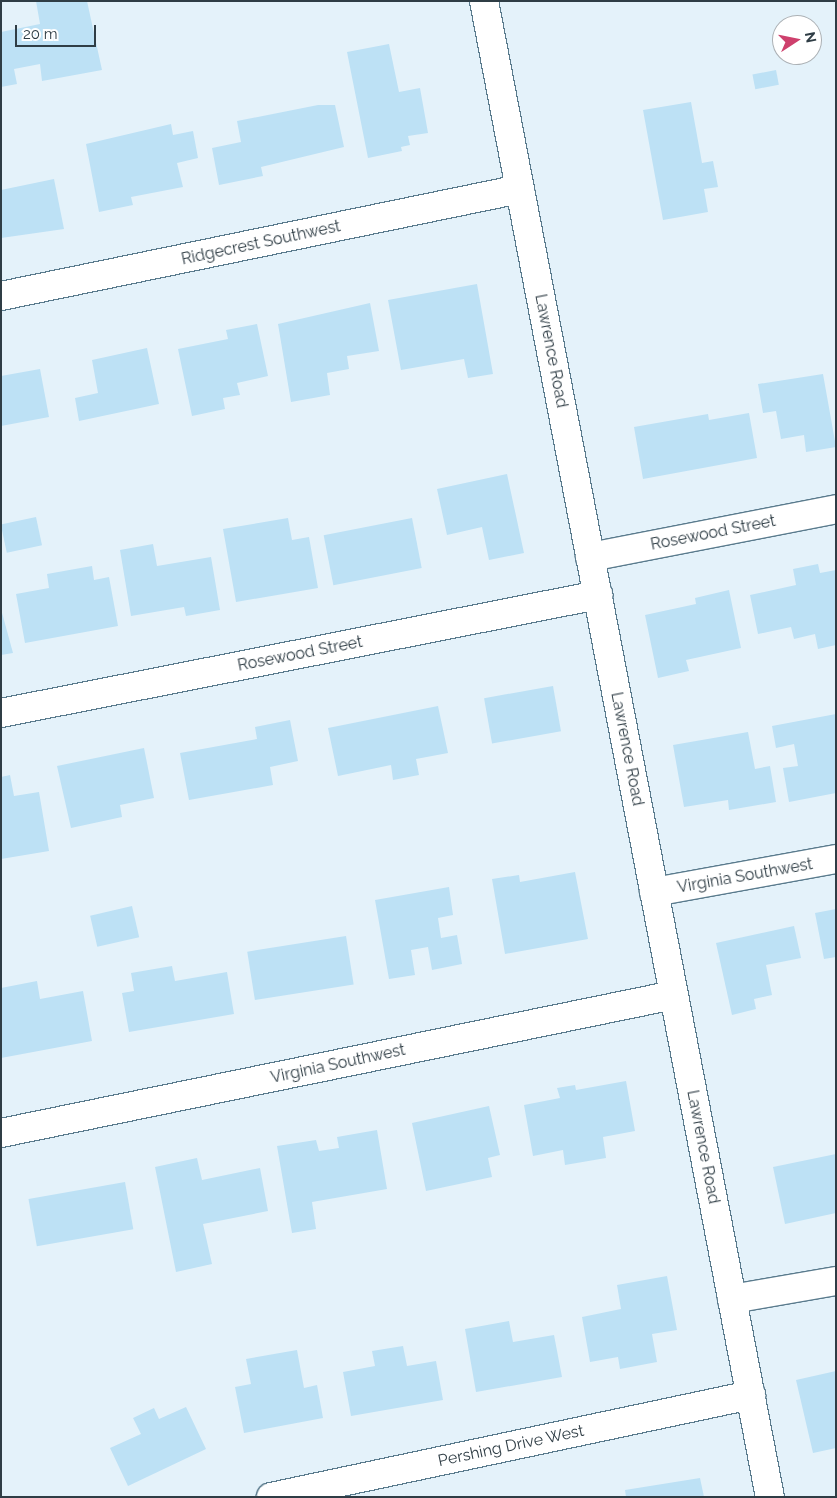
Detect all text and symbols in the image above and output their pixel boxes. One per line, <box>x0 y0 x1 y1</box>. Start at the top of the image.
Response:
scale bar <box>18 15 99 47</box>
north arrow <box>772 15 822 65</box>
text: 20 m <box>23 25 58 43</box>
text: N <box>802 31 820 44</box>
street label: Ridgecrest Southwest <box>180 217 342 269</box>
street label: Lawrence Road <box>531 293 571 409</box>
street label: Rosewood Street <box>649 511 777 555</box>
street label: Rosewood Street <box>236 632 364 676</box>
street label: Lawrence Road <box>607 691 647 807</box>
street label: Virginia Southwest <box>676 855 814 897</box>
street label: Virginia Southwest <box>269 1040 407 1088</box>
street label: Lawrence Road <box>683 1089 723 1205</box>
street label: Pershing Drive West <box>436 1421 586 1471</box>

